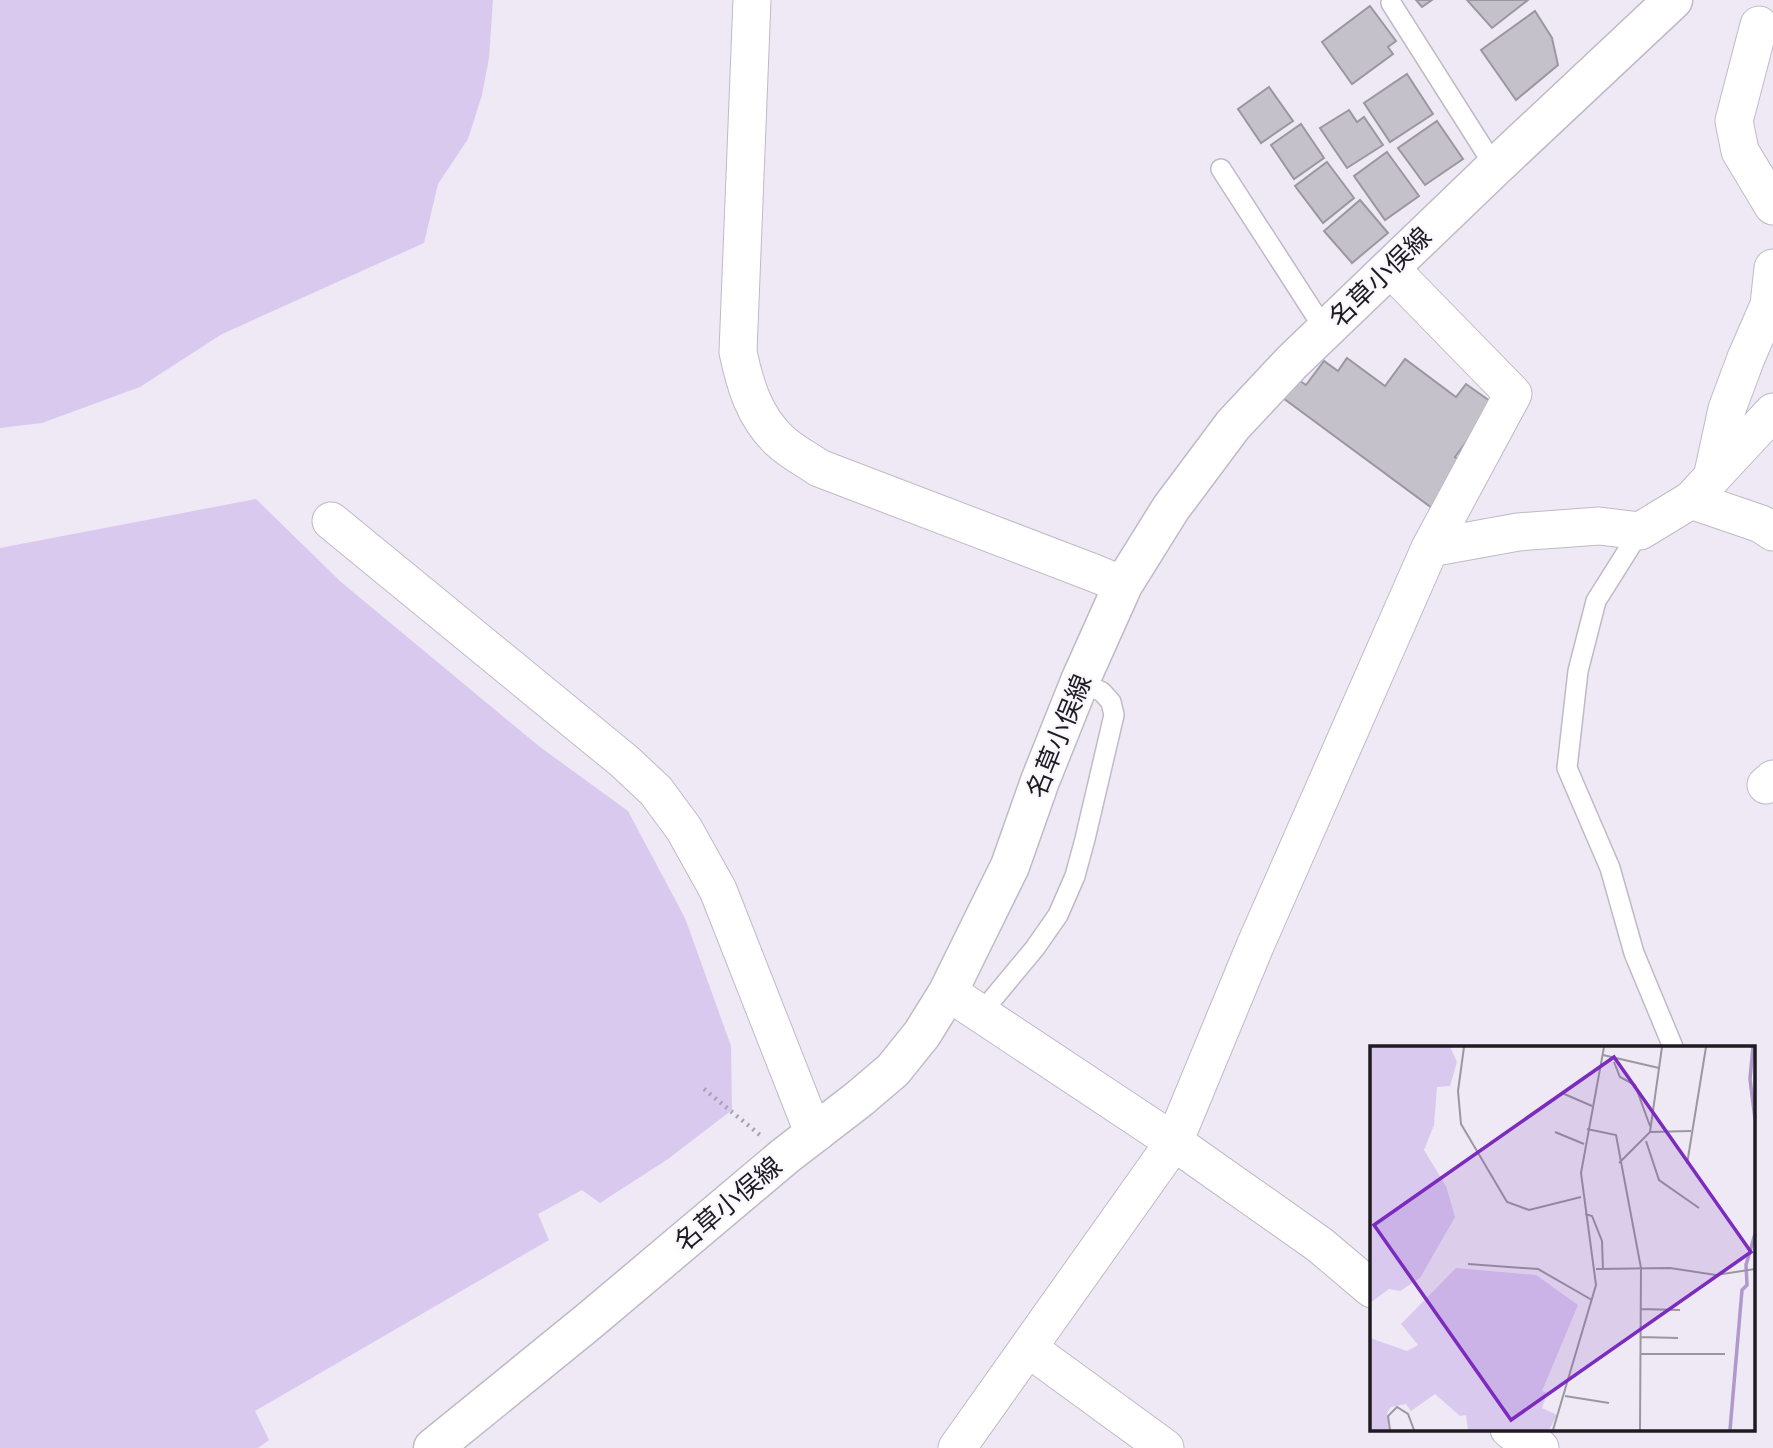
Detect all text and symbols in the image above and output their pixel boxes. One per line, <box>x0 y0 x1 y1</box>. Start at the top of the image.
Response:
street label: 名草小俣線 <box>1321 220 1436 332</box>
street label: 名草小俣線 <box>1019 669 1096 802</box>
inset map <box>1370 1046 1756 1430</box>
street label: 名草小俣線 <box>667 1149 787 1257</box>

